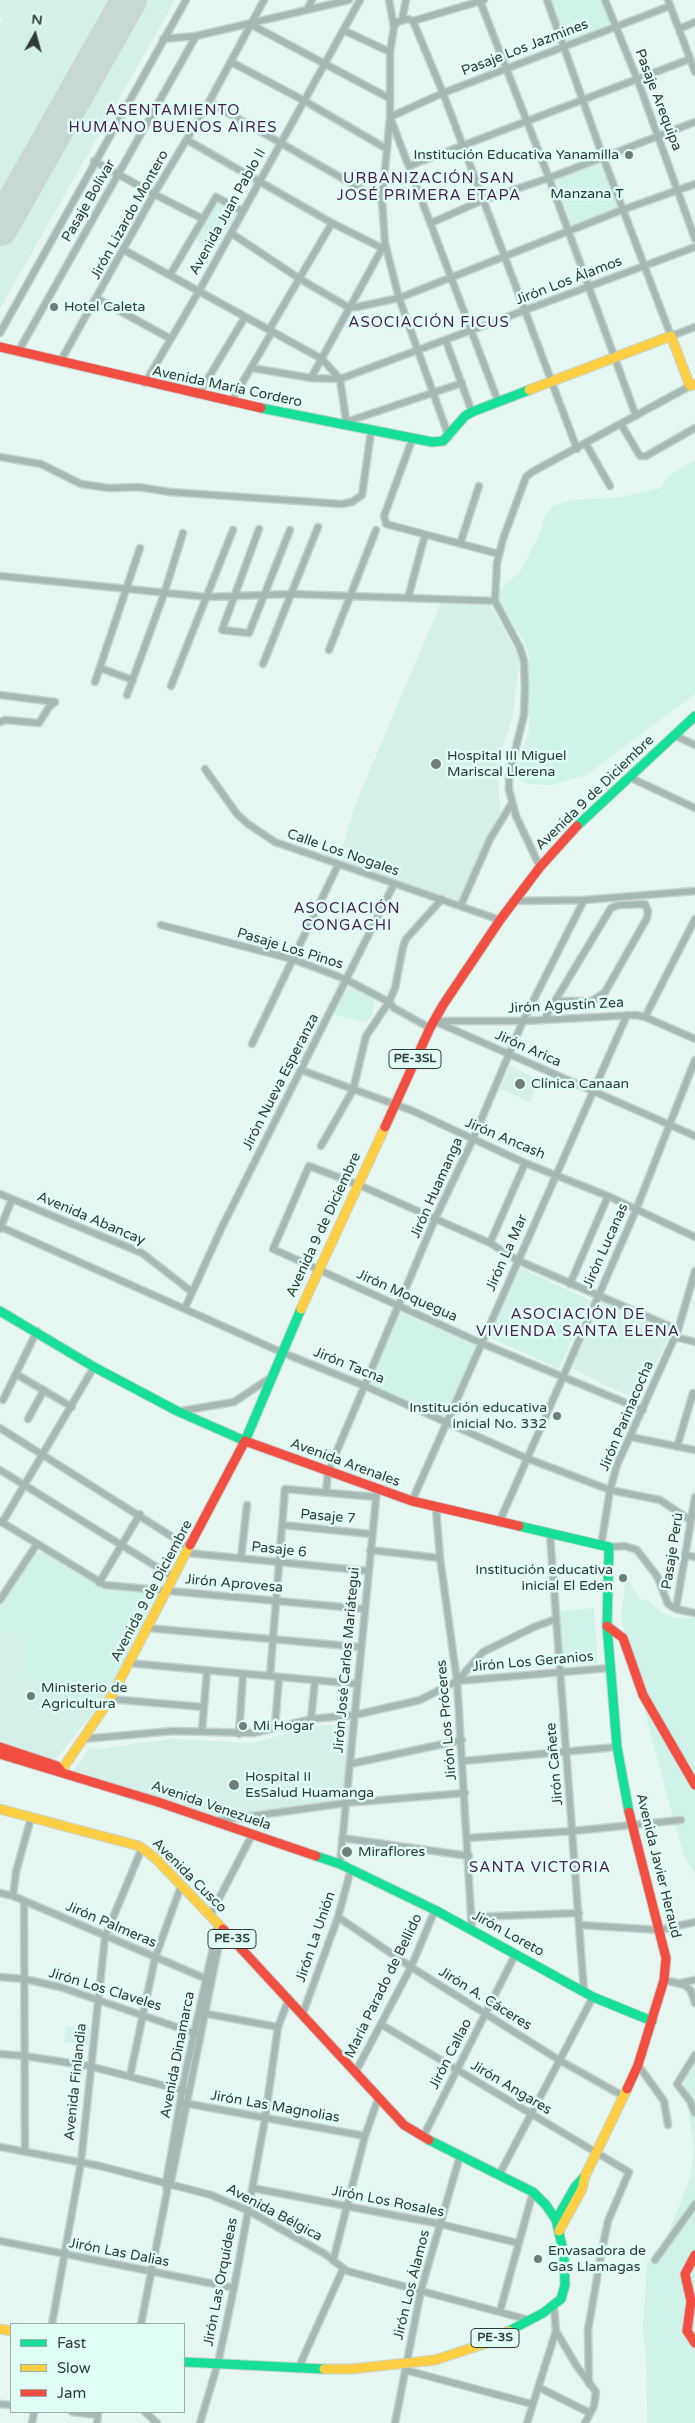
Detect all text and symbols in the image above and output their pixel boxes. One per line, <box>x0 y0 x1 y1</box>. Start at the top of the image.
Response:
north arrow <box>10 10 60 60</box>
text: N <box>30 10 44 29</box>
street label: Pasaje Los Jazmines <box>459 16 591 80</box>
street label: Pasaje Arequipa <box>631 47 685 153</box>
district label: ASENTAMIENTO HUMANO BUENOS AIRES <box>66 102 280 137</box>
street label: Avenida Juan Pablo II <box>186 146 270 278</box>
street label: Jirón Lizardo Montero <box>87 147 173 283</box>
place label: Institución Educativa Yanamilla <box>413 147 619 163</box>
marker: Institución Educativa Yanamilla <box>623 149 635 161</box>
street label: Pasaje Bolívar <box>59 157 119 245</box>
district label: URBANIZACIÓN SAN JOSÉ PRIMERA ETAPA <box>335 170 523 205</box>
park label: Manzana T <box>550 186 624 202</box>
street label: Jirón Los Álamos <box>513 253 625 309</box>
place label: Hotel Caleta <box>64 299 145 315</box>
marker: Hotel Caleta <box>48 301 60 313</box>
district label: ASOCIACIÓN FICUS <box>346 314 512 332</box>
street label: Avenida María Cordero <box>150 363 304 411</box>
street label: Avenida 9 de Diciembre <box>532 732 658 854</box>
place label: Hospital III Miguel Mariscal Llerena <box>447 748 567 780</box>
marker: Hospital III Miguel Mariscal Llerena <box>429 757 443 771</box>
street label: Calle Los Nogales <box>285 826 401 880</box>
district label: ASOCIACIÓN CONGACHI <box>292 900 402 935</box>
street label: Pasaje Los Pinos <box>235 925 345 973</box>
street label: Jirón Agustín Zea <box>508 995 624 1017</box>
street label: Jirón Nueva Esperanza <box>239 1011 323 1153</box>
street label: Jirón Arica <box>492 1027 564 1071</box>
road number: PE-3SL <box>389 1050 441 1068</box>
place label: Clínica Canaan <box>531 1076 629 1092</box>
marker: Clínica Canaan <box>513 1077 527 1091</box>
street label: Jirón Ancash <box>462 1115 548 1163</box>
street label: Jirón Huamanga <box>407 1135 467 1241</box>
street label: Avenida 9 de Diciembre <box>283 1150 365 1300</box>
street label: Avenida Abancay <box>34 1189 148 1249</box>
street label: Jirón Lucanas <box>580 1201 632 1291</box>
street label: Jirón La Mar <box>483 1212 531 1294</box>
street label: Jirón Moquegua <box>354 1266 460 1326</box>
district label: ASOCIACIÓN DE VIVIENDA SANTA ELENA <box>474 1306 682 1341</box>
street label: Jirón Tacna <box>311 1344 387 1388</box>
street label: Jirón Parinacocha <box>596 1359 658 1473</box>
place label: Institución educativa inicial No. 332 <box>409 1400 547 1432</box>
marker: Institución educativa inicial No. 332 <box>551 1410 563 1422</box>
street label: Avenida Arenales <box>288 1435 402 1491</box>
street label: Pasaje 7 <box>300 1506 356 1528</box>
street label: Pasaje Perú <box>659 1511 687 1591</box>
street label: Avenida 9 de Diciembre <box>108 1517 196 1665</box>
street label: Pasaje 6 <box>251 1539 307 1561</box>
place label: Institución educativa inicial El Eden <box>475 1562 613 1594</box>
street label: Jirón José Carlos Mariátegui <box>331 1566 363 1754</box>
street label: Jirón Aprovesa <box>184 1571 284 1597</box>
marker: Institución educativa inicial El Eden <box>617 1572 629 1584</box>
street label: Jirón Los Geranios <box>472 1648 594 1676</box>
street label: Jirón Los Próceres <box>433 1659 461 1781</box>
place label: Ministerio de Agricultura <box>41 1680 127 1712</box>
marker: Ministerio de Agricultura <box>25 1690 37 1702</box>
place label: Mi Hogar <box>253 1718 314 1734</box>
marker: Mi Hogar <box>237 1720 249 1732</box>
street label: Jirón Cañete <box>543 1722 567 1806</box>
place label: Hospital II EsSalud Huamanga <box>245 1769 374 1801</box>
street label: Avenida Venezuela <box>149 1778 273 1834</box>
marker: Hospital II EsSalud Huamanga <box>227 1778 241 1792</box>
street label: Avenida Javier Heraud <box>632 1792 684 1940</box>
street label: Avenida Cusco <box>148 1835 230 1917</box>
place label: Miraflores <box>358 1844 425 1860</box>
marker: Miraflores <box>340 1845 354 1859</box>
district label: SANTA VICTORIA <box>467 1859 613 1877</box>
street label: Jirón La Unión <box>293 1889 339 1985</box>
street label: Jirón Palmeras <box>63 1898 159 1952</box>
street label: Jirón Loreto <box>469 1907 547 1961</box>
street label: María Parado de Bellido <box>342 1911 426 2061</box>
road number: PE-3S <box>208 1930 256 1948</box>
street label: Jirón A. Cáceres <box>435 1964 535 2034</box>
street label: Jirón Los Claveles <box>47 1965 163 2015</box>
street label: Avenida Dinamarca <box>157 1990 199 2120</box>
street label: Jirón Callao <box>426 2016 476 2092</box>
street label: Avenida Finlandia <box>61 2022 91 2142</box>
street label: Jirón Angares <box>468 2057 554 2119</box>
street label: Jirón Las Magnolias <box>209 2087 341 2127</box>
street label: Avenida Bélgica <box>223 2181 325 2245</box>
street label: Jirón Los Rosales <box>330 2183 446 2221</box>
street label: Jirón Las Orquídeas <box>200 2216 242 2348</box>
street label: Jirón Los Álamos <box>390 2228 434 2342</box>
street label: Jirón Las Dalias <box>67 2235 171 2271</box>
place label: Envasadora de Gas Llamagas <box>548 2243 646 2276</box>
marker: Envasadora de Gas Llamagas <box>532 2253 544 2265</box>
legend <box>10 2323 185 2413</box>
road number: PE-3S <box>471 2328 519 2348</box>
text: Fast <box>57 2334 86 2352</box>
text: Slow <box>57 2359 91 2377</box>
text: Jam <box>57 2384 86 2402</box>

